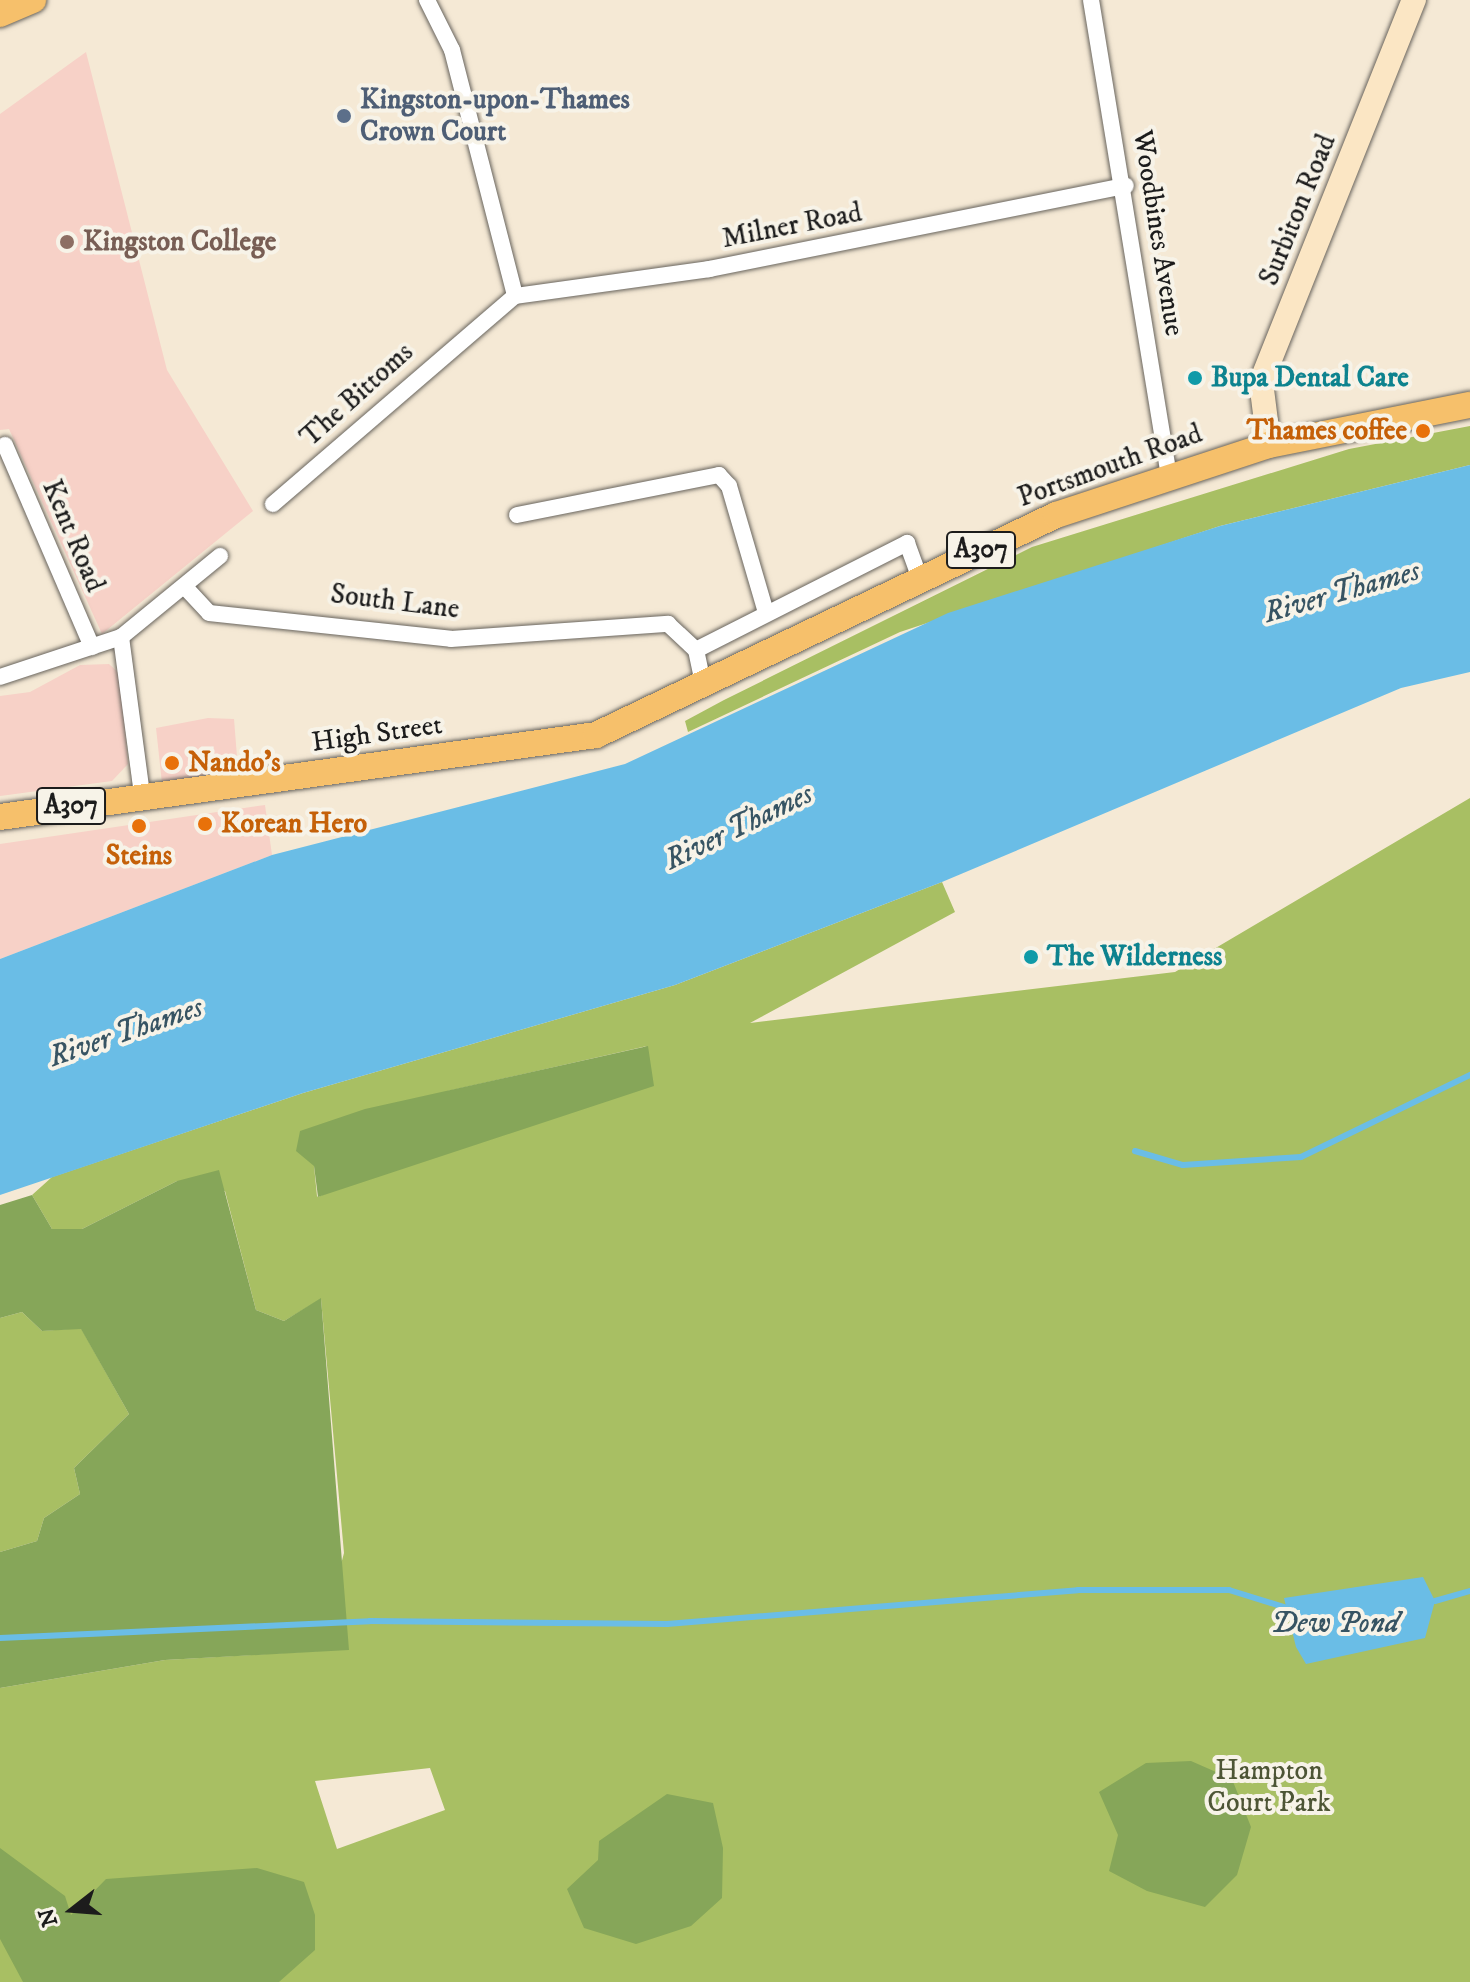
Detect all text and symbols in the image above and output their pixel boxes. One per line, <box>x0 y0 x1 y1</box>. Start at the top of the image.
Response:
place label: Kingston-upon-Thames Crown Court <box>360 83 630 149</box>
marker: Kingston-upon-Thames Crown Court <box>335 107 353 125</box>
street label: Woodbines Avenue <box>1125 128 1191 338</box>
street label: Surbiton Road <box>1252 130 1344 290</box>
street label: Milner Road <box>719 196 865 256</box>
place label: Kingston College <box>83 225 276 259</box>
marker: Kingston College <box>58 233 76 251</box>
street label: The Bittoms <box>294 336 420 454</box>
place label: Bupa Dental Care <box>1211 361 1409 395</box>
marker: Bupa Dental Care <box>1186 369 1204 387</box>
place label: Thames coffee <box>1247 414 1407 448</box>
street label: Portsmouth Road <box>1013 417 1207 515</box>
marker: Thames coffee <box>1414 422 1432 440</box>
street label: Kent Road <box>34 475 112 597</box>
road number: A307 <box>945 528 1017 572</box>
water label: River Thames <box>1260 554 1424 632</box>
street label: South Lane <box>329 577 461 627</box>
street label: High Street <box>310 708 444 760</box>
place label: Nando's <box>188 746 280 780</box>
marker: Nando's <box>163 754 181 772</box>
water label: River Thames <box>659 777 819 879</box>
road number: A307 <box>35 784 107 828</box>
place label: Korean Hero <box>221 807 367 841</box>
marker: Korean Hero <box>196 815 214 833</box>
marker: Steins <box>130 817 148 835</box>
place label: Steins <box>106 839 172 873</box>
place label: The Wilderness <box>1047 940 1222 974</box>
marker: The Wilderness <box>1022 948 1040 966</box>
water label: River Thames <box>44 990 208 1076</box>
water label: Dew Pond <box>1271 1606 1399 1642</box>
park label: Hampton Court Park <box>1207 1754 1331 1820</box>
north arrow <box>32 1870 112 1950</box>
text: N <box>33 1905 64 1930</box>

